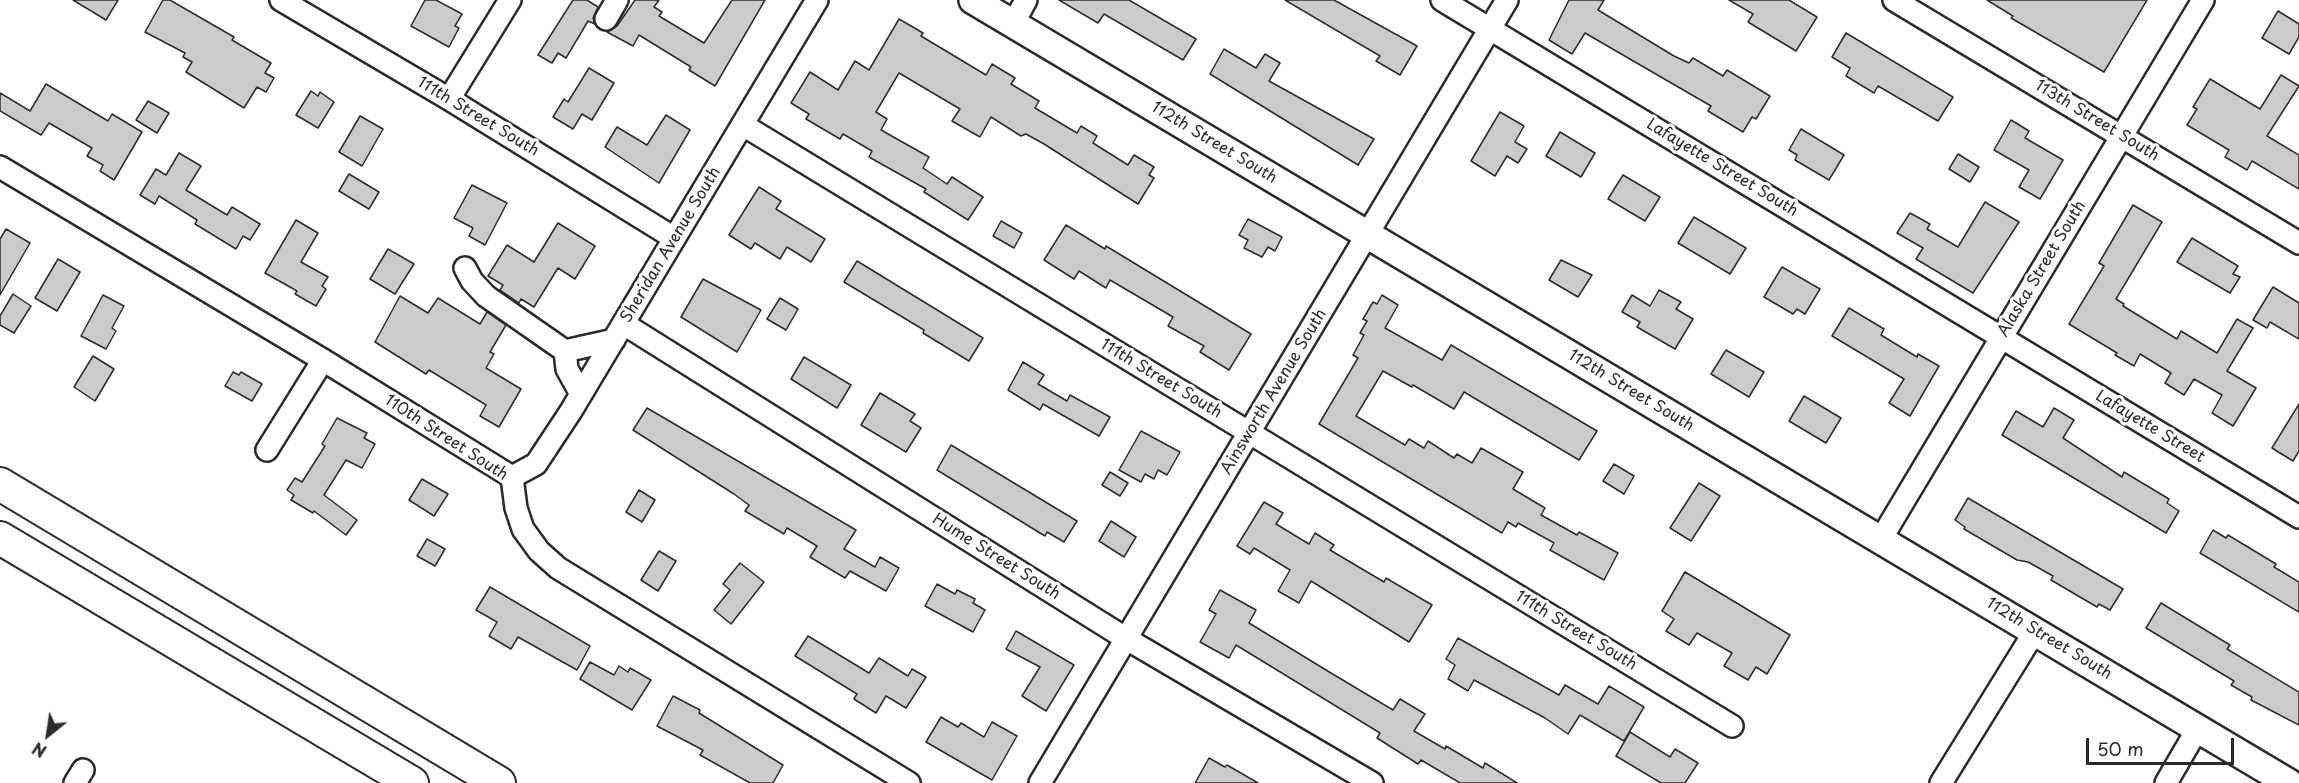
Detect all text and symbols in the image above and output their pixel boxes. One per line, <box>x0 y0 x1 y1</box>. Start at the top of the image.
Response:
street label: 111th Street South <box>414 73 542 161</box>
street label: 113th Street South <box>2031 76 2163 166</box>
street label: 112th Street South <box>1148 98 1280 188</box>
street label: Lafayette Street South <box>1643 115 1801 221</box>
street label: Sheridan Avenue South <box>617 164 725 326</box>
street label: Alaska Street South <box>1994 198 2090 340</box>
street label: Ainsworth Avenue South <box>1217 306 1331 478</box>
street label: 111th Street South <box>1097 335 1225 423</box>
street label: 112th Street South <box>1565 346 1697 436</box>
street label: Lafayette Street <box>2092 387 2208 467</box>
street label: 110th Street South <box>381 391 511 485</box>
street label: Hume Street South <box>928 510 1064 604</box>
street label: 111th Street South <box>1512 587 1640 675</box>
street label: 112th Street South <box>1983 594 2115 684</box>
north arrow <box>18 705 78 765</box>
scale bar <box>2089 726 2238 764</box>
text: 50 m <box>2097 735 2144 762</box>
text: N <box>28 737 50 764</box>

